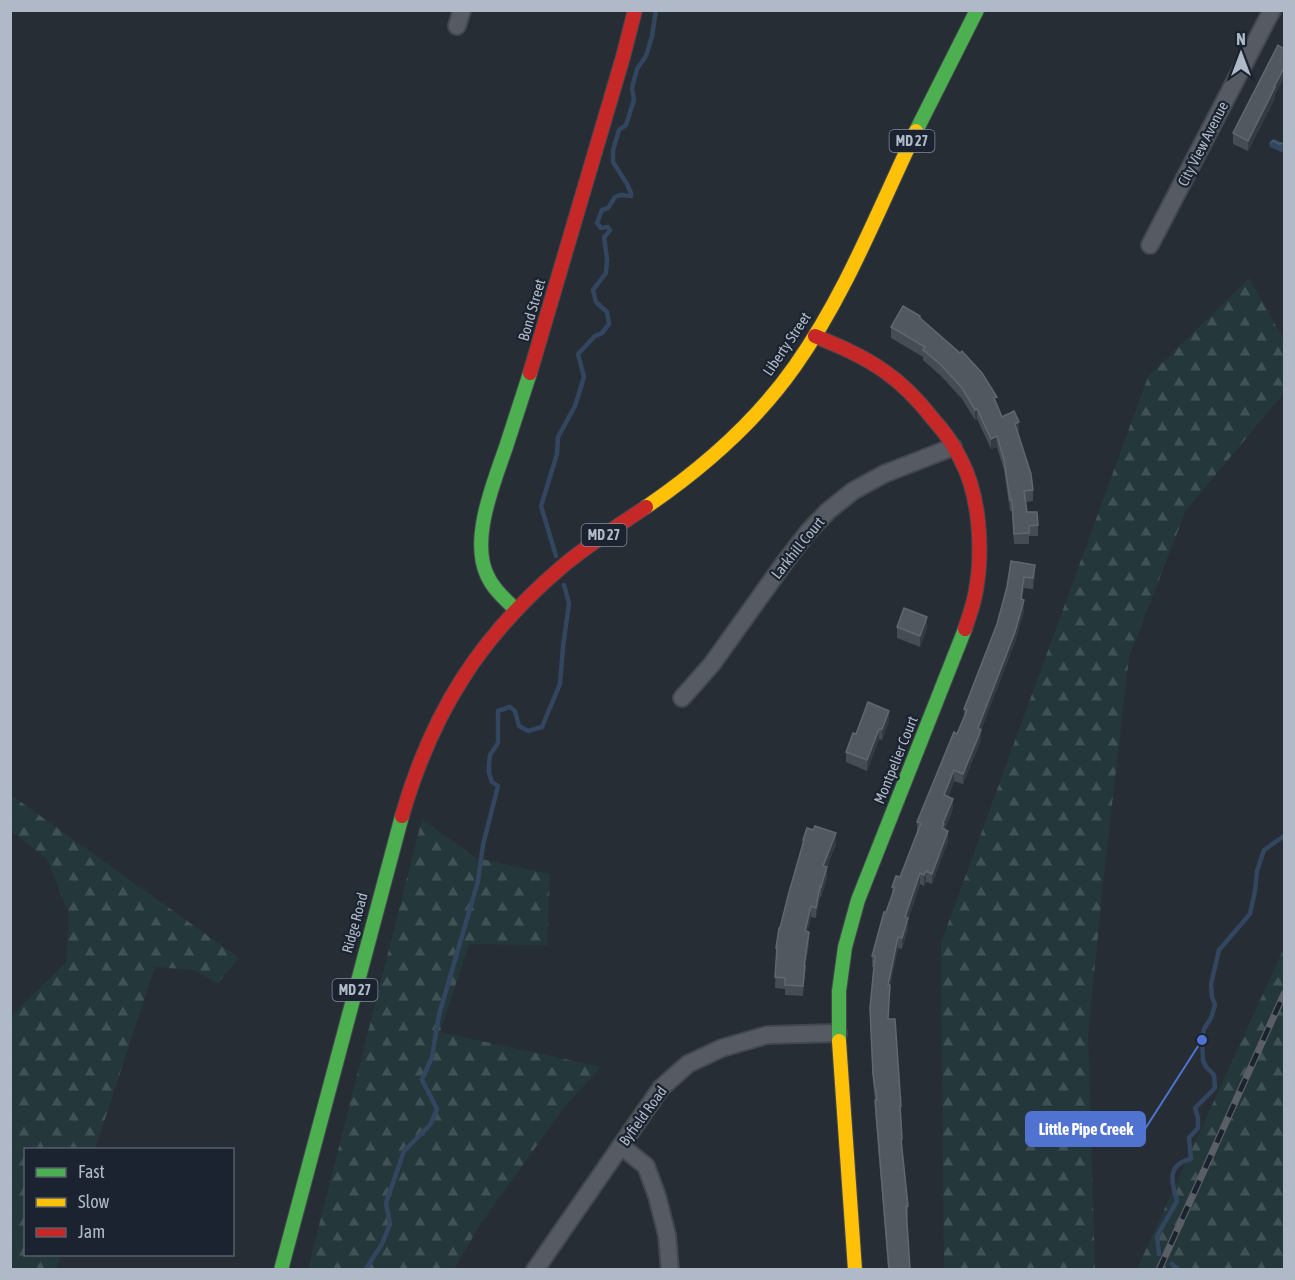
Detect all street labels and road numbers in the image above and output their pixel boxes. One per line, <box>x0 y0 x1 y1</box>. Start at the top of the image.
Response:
street label: City View Avenue <box>1174 98 1231 189</box>
road number: MD 27 <box>890 130 934 152</box>
street label: Bond Street <box>515 277 548 343</box>
street label: Liberty Street <box>759 309 814 379</box>
street label: Larkhill Court <box>768 514 828 582</box>
road number: MD 27 <box>582 524 626 546</box>
street label: Montpelier Court <box>870 714 921 806</box>
street label: Ridge Road <box>338 891 371 955</box>
road number: MD 27 <box>332 979 378 1001</box>
street label: Byfield Road <box>615 1083 670 1149</box>

